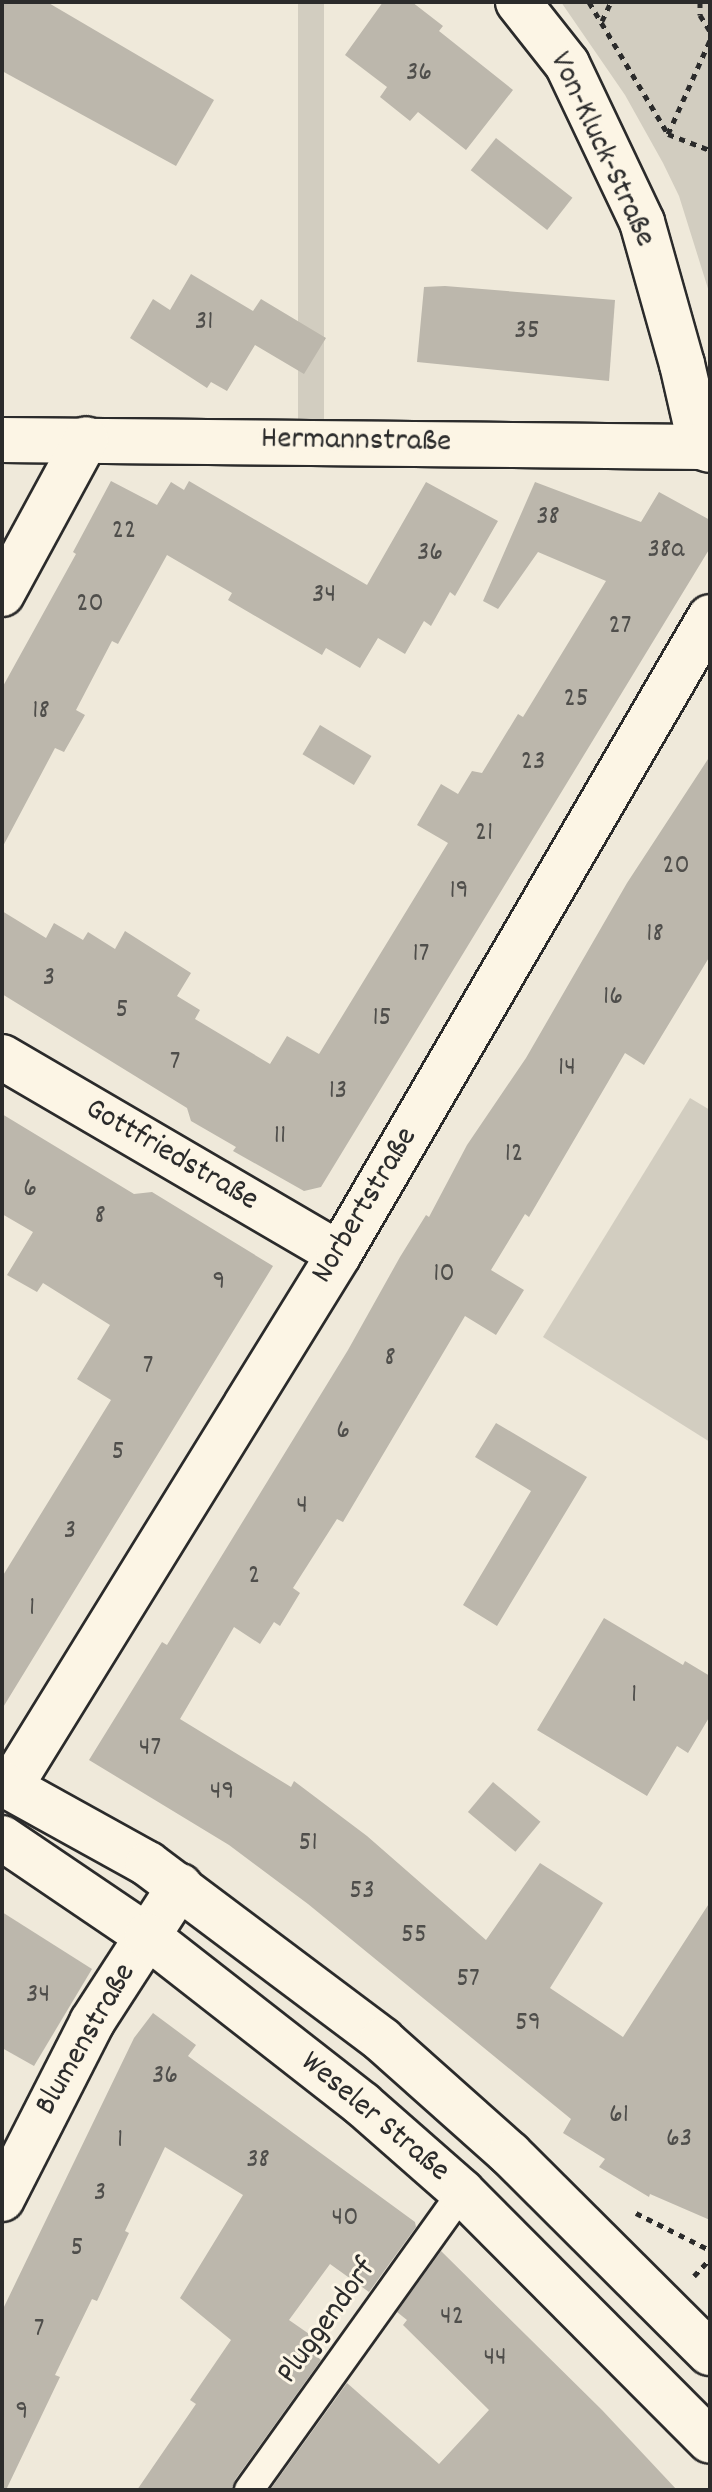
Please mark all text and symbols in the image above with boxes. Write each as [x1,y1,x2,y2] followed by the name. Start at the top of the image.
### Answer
[539,46,663,254] street label: Von-Kluck-Straße
[406,57,432,91] house number: 36
[195,306,213,340] house number: 31
[514,315,540,349] house number: 35
[261,421,451,463] street label: Hermannstraße
[536,501,560,535] house number: 38
[112,515,136,549] house number: 22
[648,534,684,568] house number: 38a
[417,537,443,571] house number: 36
[312,579,336,613] house number: 34
[76,588,104,622] house number: 20
[609,610,631,644] house number: 27
[563,683,589,717] house number: 25
[32,695,50,729] house number: 18
[521,746,545,780] house number: 23
[475,817,493,851] house number: 21
[662,850,690,884] house number: 20
[450,875,468,909] house number: 19
[646,918,664,952] house number: 18
[413,938,429,972] house number: 17
[43,962,55,996] house number: 3
[603,981,623,1015] house number: 16
[116,994,128,1028] house number: 5
[372,1002,392,1036] house number: 15
[170,1046,180,1080] house number: 7
[558,1052,576,1086] house number: 14
[329,1075,347,1109] house number: 13
[78,1091,264,1221] street label: Gottfriedstraße
[274,1120,286,1154] house number: 11
[304,1121,428,1291] street label: Norbertstraße
[505,1138,523,1172] house number: 12
[23,1173,37,1207] house number: 6
[94,1200,106,1234] house number: 8
[433,1258,455,1292] house number: 10
[213,1266,225,1300] house number: 9
[384,1342,396,1376] house number: 8
[143,1350,153,1384] house number: 7
[336,1415,350,1449] house number: 6
[112,1436,124,1470] house number: 5
[296,1490,308,1524] house number: 4
[64,1515,76,1549] house number: 3
[248,1560,260,1594] house number: 2
[29,1592,35,1626] house number: 1
[631,1679,637,1713] house number: 1
[139,1732,161,1766] house number: 47
[210,1776,234,1810] house number: 49
[298,1827,318,1861] house number: 51
[349,1875,375,1909] house number: 53
[401,1919,427,1953] house number: 55
[28,1957,146,2123] street label: Blumenstraße
[456,1963,480,1997] house number: 57
[26,1979,50,2013] house number: 34
[515,2007,541,2041] house number: 59
[292,2044,456,2192] street label: Weseler Straße
[152,2060,178,2094] house number: 36
[609,2099,629,2133] house number: 61
[666,2123,692,2157] house number: 63
[117,2124,123,2158] house number: 1
[246,2144,270,2178] house number: 38
[94,2177,106,2211] house number: 3
[332,2202,358,2236] house number: 40
[71,2232,83,2266] house number: 5
[270,2252,386,2392] street label: Pluggendorf
[440,2301,464,2335] house number: 42
[34,2313,44,2347] house number: 7
[483,2342,507,2376] house number: 44
[16,2396,28,2430] house number: 9

